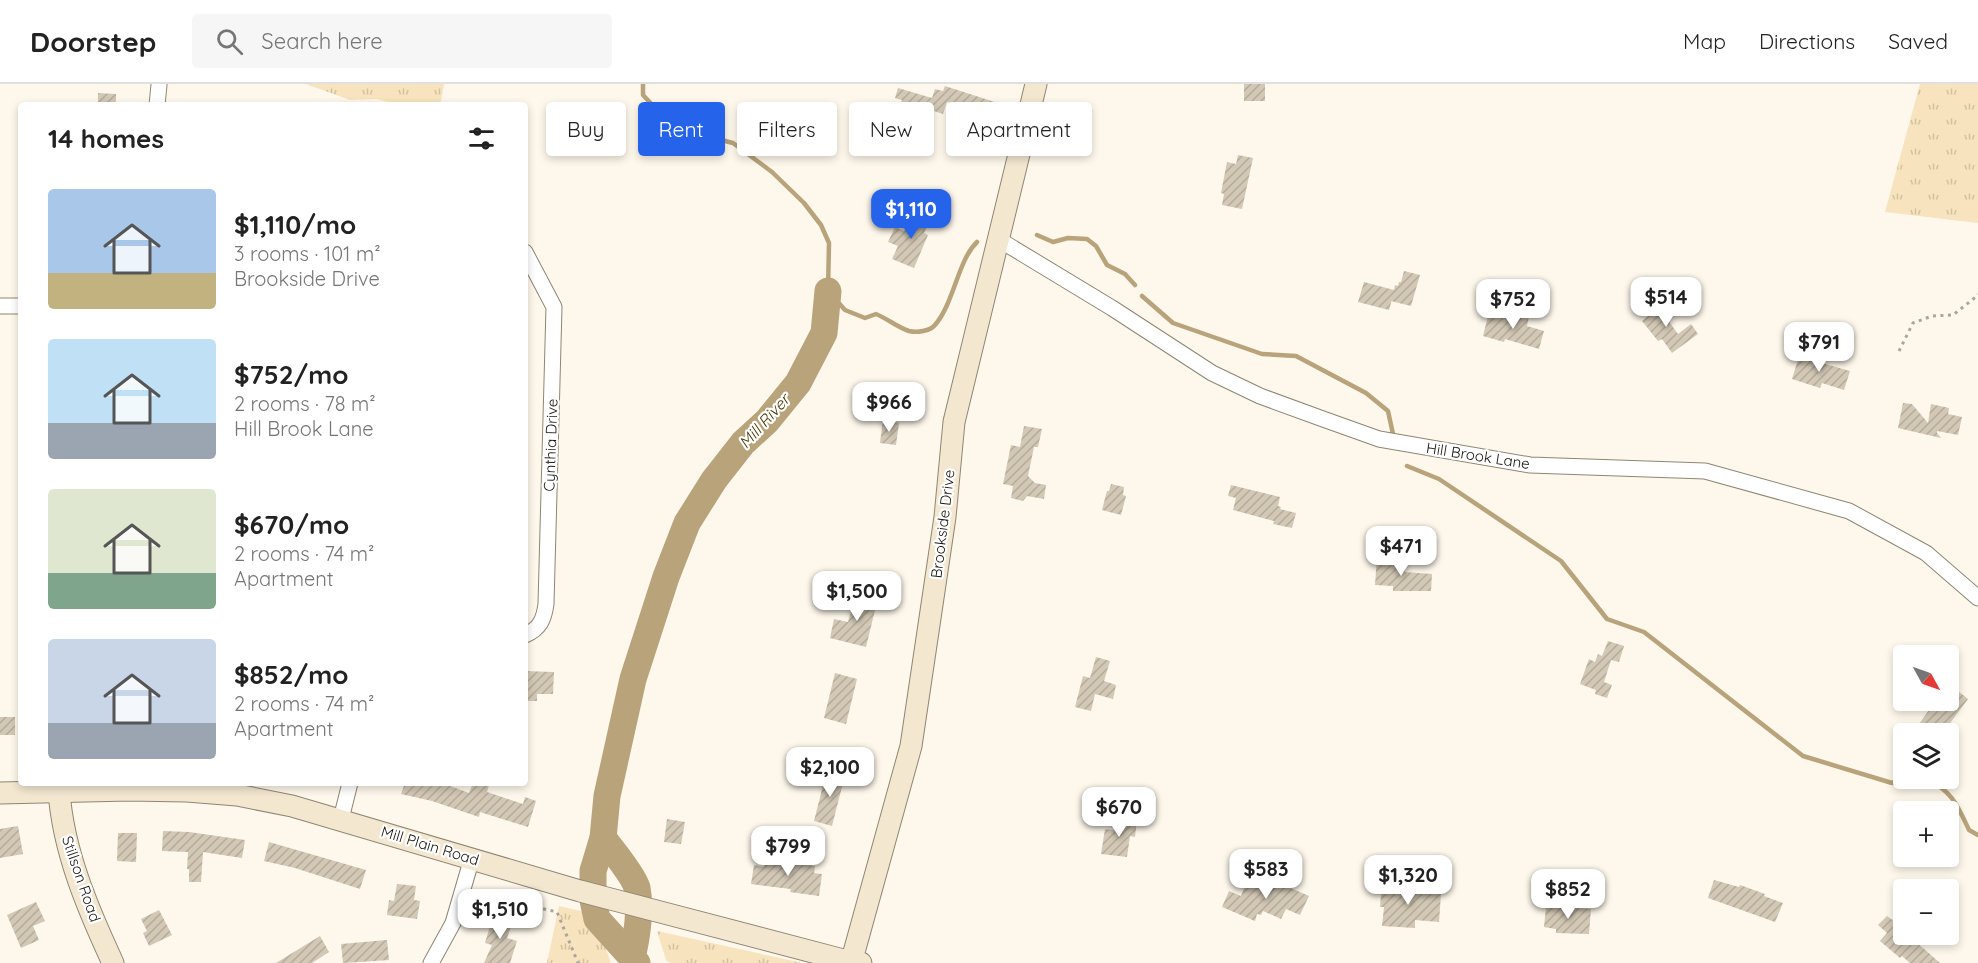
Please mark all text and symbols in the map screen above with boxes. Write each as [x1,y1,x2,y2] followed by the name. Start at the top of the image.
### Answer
[192,14,612,68] search box
[30,24,156,59] text: Doorstep
[213,25,246,58] icon: search
[261,27,383,55] text: Search here
[1683,28,1726,54] text: Map
[1759,28,1855,54] text: Directions
[1888,28,1948,54] text: Saved
[546,102,626,156] chip: Buy
[638,102,725,156] chip: Rent
[737,102,837,156] chip: Filters
[849,102,934,156] chip: New
[946,102,1092,156] chip: Apartment
[48,122,164,155] text: 14 homes
[465,122,498,155] icon: filters
[862,189,960,240] pin: $1,110
[885,196,937,221] text: $1,110
[234,208,356,241] text: $1,110/mo
[96,213,168,285] icon: home
[234,241,381,266] text: 3 rooms · 101 m²
[234,266,380,291] text: Brookside Drive
[1630,277,1702,328] pin: $514
[1477,279,1549,330] pin: $752
[1645,284,1688,309] text: $514
[1490,286,1536,311] text: $752
[1783,322,1855,373] pin: $791
[1798,329,1840,354] text: $791
[234,358,349,391] text: $752/mo
[96,363,168,435] icon: home
[853,382,925,433] pin: $966
[734,388,795,452] water label: Mill River
[866,389,912,414] text: $966
[234,391,376,416] text: 2 rooms · 78 m²
[539,398,562,492] street label: Cynthia Drive
[234,416,374,441] text: Hill Brook Lane
[1425,438,1531,473] street label: Hill Brook Lane
[926,469,959,579] street label: Brookside Drive
[234,508,349,541] text: $670/mo
[96,513,168,585] icon: home
[1365,526,1437,577] pin: $471
[1380,533,1422,558] text: $471
[234,541,374,566] text: 2 rooms · 74 m²
[234,566,334,591] text: Apartment
[808,571,906,622] pin: $1,500
[826,578,888,603] text: $1,500
[1893,645,1959,711] north arrow
[1893,645,1959,945] map controls
[234,658,349,691] text: $852/mo
[96,663,168,735] icon: home
[234,691,374,716] text: 2 rooms · 74 m²
[234,716,334,741] text: Apartment
[1893,723,1959,789] button: layers
[781,747,879,798] pin: $2,100
[800,754,860,779] text: $2,100
[1083,787,1155,838] pin: $670
[1096,794,1142,819] text: $670
[1893,801,1959,867] button: +
[379,822,481,869] street label: Mill Plain Road
[752,826,824,877] pin: $799
[58,833,105,924] street label: Stillson Road
[765,833,811,858] text: $799
[1230,849,1302,900] pin: $583
[1359,855,1457,906] pin: $1,320
[1243,856,1289,881] text: $583
[1378,862,1438,887] text: $1,320
[1532,869,1604,920] pin: $852
[1545,876,1591,901] text: $852
[1893,879,1959,945] button: −
[451,889,549,940] pin: $1,510
[472,896,528,921] text: $1,510

